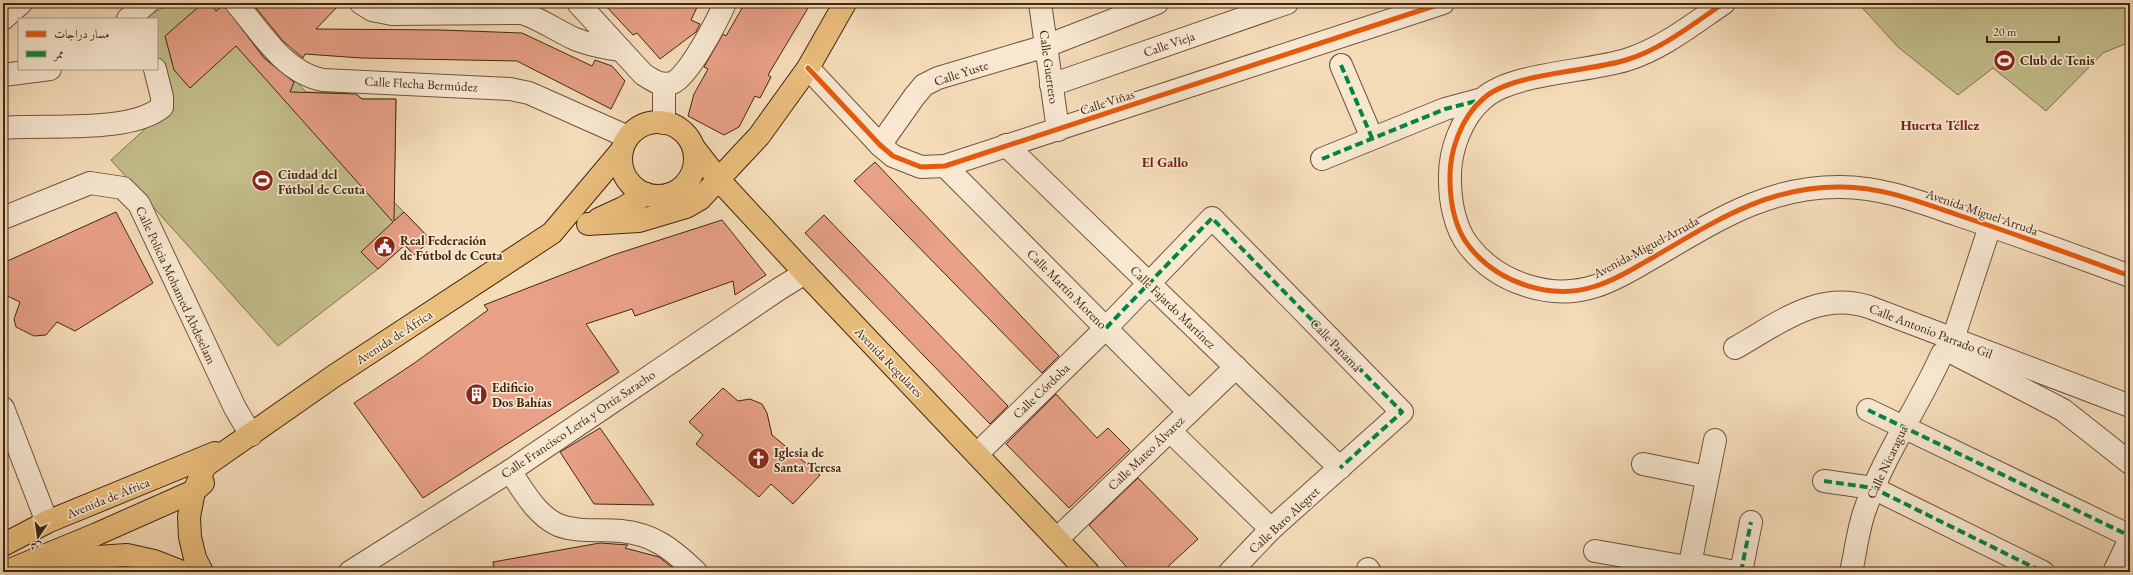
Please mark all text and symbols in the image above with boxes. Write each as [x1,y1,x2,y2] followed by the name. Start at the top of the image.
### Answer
[18,18,158,70] legend
[1987,18,2059,44] scale bar
[1993,24,2017,40] text: 20 m
[54,26,109,42] text: مسار دراجات
[1141,27,1198,61] street label: Calle Vieja
[1035,29,1063,105] street label: Calle Guerrero
[52,46,64,62] text: ممر
[1992,47,2018,73] sports icon: Club de Tenis
[2020,52,2095,69] place label: Club de Tenis
[932,56,990,90] street label: Calle Yuste
[364,73,478,95] street label: Calle Flecha Bermúdez
[1078,85,1136,119] street label: Calle Viñas
[1901,116,1979,134] district label: Huerta Téllez
[1142,153,1188,171] district label: El Gallo
[278,166,365,198] place label: Ciudad del Fútbol de Ceuta
[249,168,275,194] sports icon: Ciudad del Fútbol de Ceuta
[1923,185,2041,239] street label: Avenida Miguel Arruda
[132,203,220,367] street label: Calle Policia Mohamed Abdeselam
[1589,212,1703,283] street label: Avenida Miguel Arruda
[400,232,503,264] place label: Real Federación de Fútbol de Ceuta
[371,234,397,260] public building icon: Real Federación de Fútbol de Ceuta
[1023,245,1111,333] street label: Calle Martín Moreno
[1127,262,1220,352] street label: Calle Fajardo Martínez
[1867,300,1995,362] street label: Calle Antonio Parrado Gil
[352,305,436,369] street label: Avenida de África
[1306,315,1366,376] street label: Calle Panamá
[850,322,927,401] street label: Avenida Regulares
[1009,359,1074,422] street label: Calle Córdoba
[498,366,658,482] street label: Calle Francisco Lería y Ortiz Saracho
[492,379,552,411] place label: Edificio Dos Bahías
[464,381,490,407] building icon: Edificio Dos Bahías
[1104,412,1188,494] street label: Calle Mateo Álvarez
[1863,422,1912,502] street label: Calle Nicaragua
[774,444,841,476] place label: Iglesia de Santa Teresa
[745,446,771,472] church icon: Iglesia de Santa Teresa
[63,473,153,523] street label: Avenida de África
[1245,483,1323,557] street label: Calle Baro Alegret
[18,517,58,557] north arrow
[29,539,43,555] text: ش

